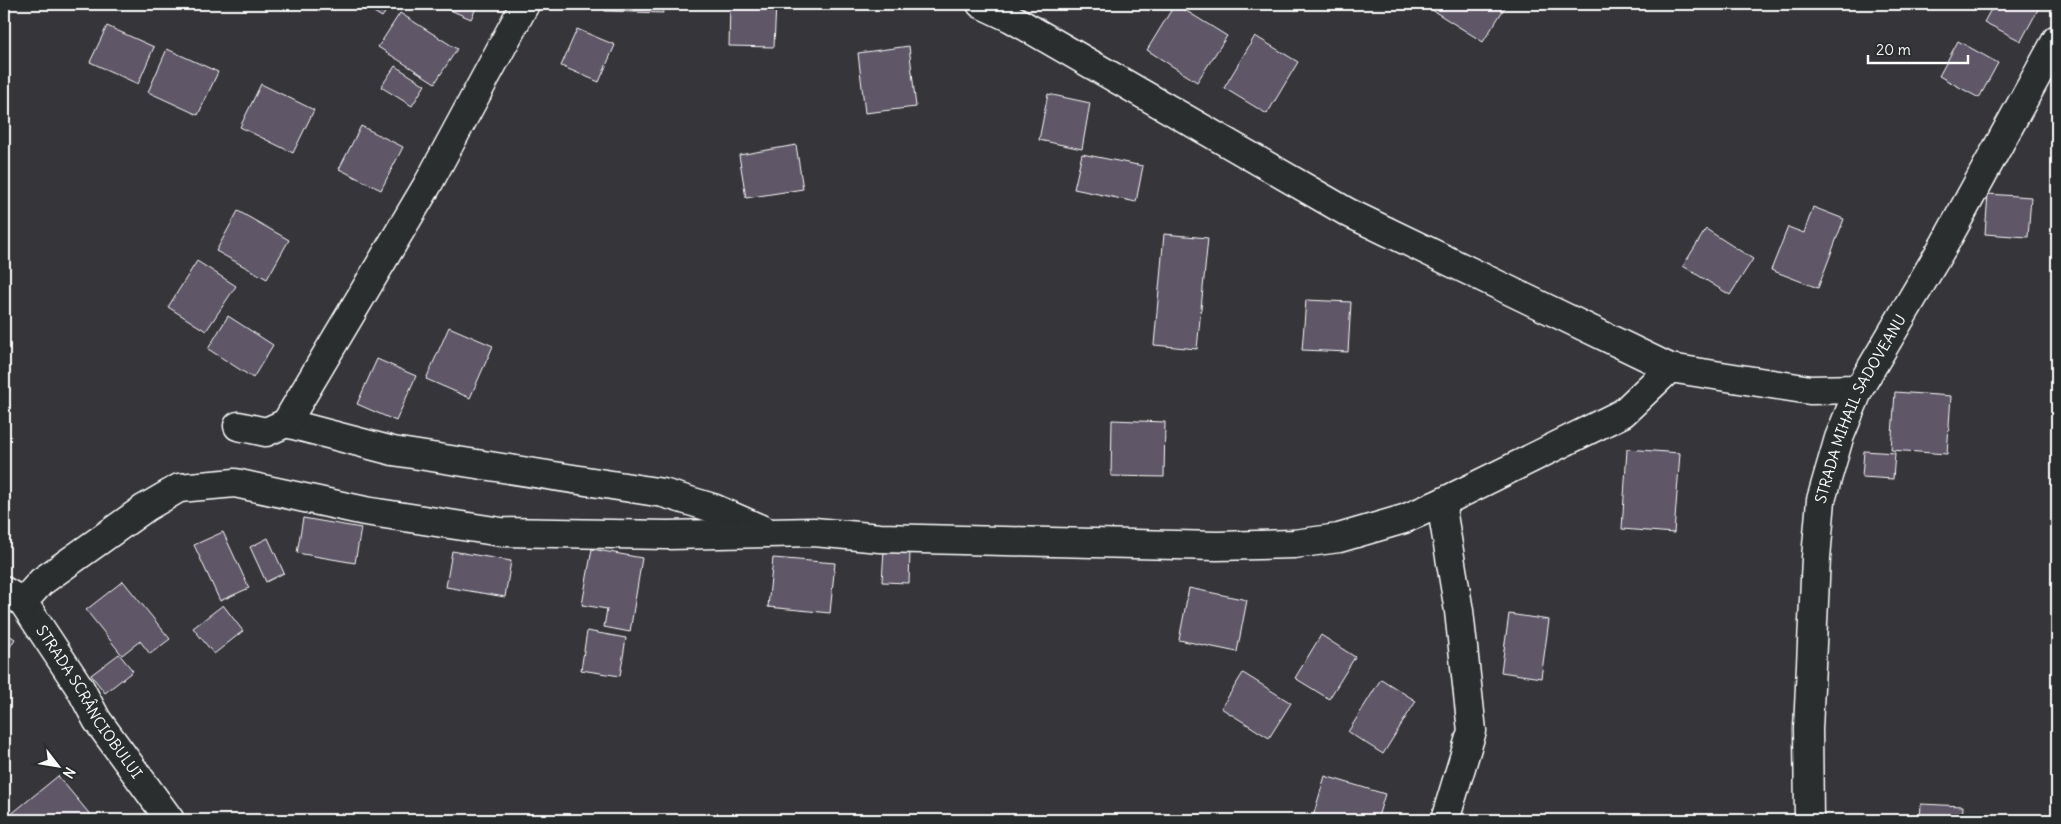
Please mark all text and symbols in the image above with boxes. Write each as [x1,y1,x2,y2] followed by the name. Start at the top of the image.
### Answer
[1868,32,1968,64] scale bar
[1876,40,1911,59] text: 20 m
[1811,311,1910,505] street label: STRADA MIHAIL SADOVEANU
[32,623,148,781] street label: STRADA SCRÂNCIOBULUI
[32,742,82,792] north arrow

